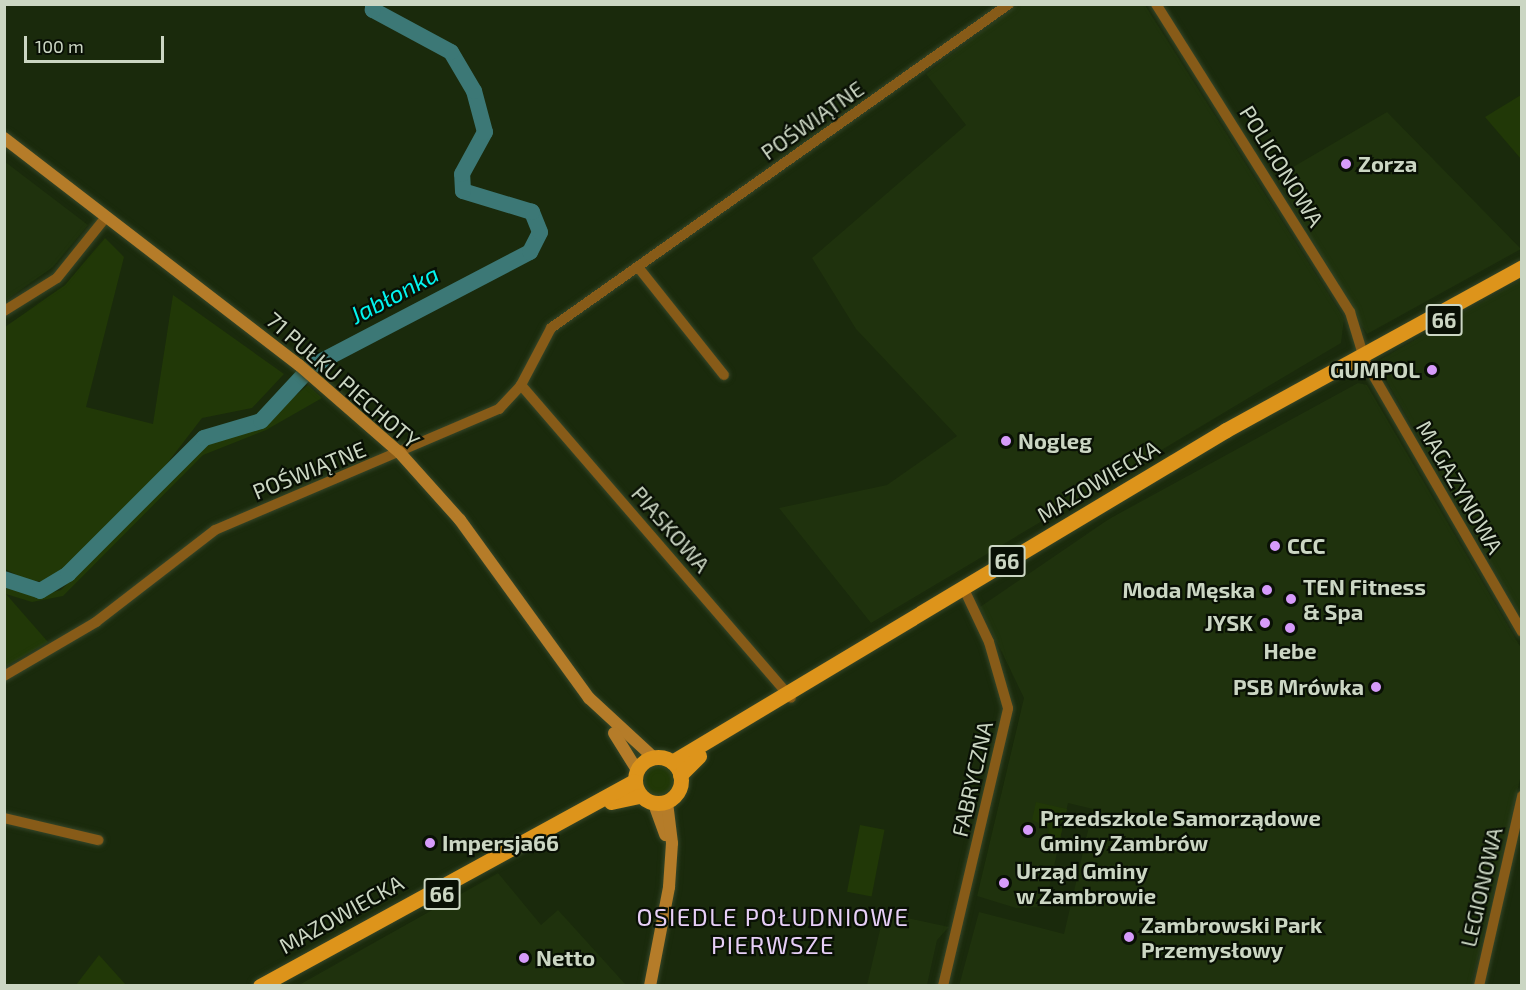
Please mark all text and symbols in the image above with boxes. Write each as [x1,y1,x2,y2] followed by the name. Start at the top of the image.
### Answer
[27,24,166,62] scale bar
[35,35,84,57] text: 100 m
[755,75,869,165] street label: POŚWIĄTNE
[1234,101,1330,231] street label: POLIGONOWA
[1358,151,1417,177] place label: Zorza
[1339,157,1353,171] marker: Zorza
[345,259,443,329] water label: Jabłonka
[1424,302,1464,338] road number: 66
[261,306,425,454] street label: 71 PUŁKU PIECHOTY
[1330,357,1420,383] place label: GUMPOL
[1425,363,1439,377] marker: GUMPOL
[1411,416,1509,558] street label: MAGAZYNOWA
[1018,428,1092,454] place label: Nogleg
[999,434,1013,448] marker: Nogleg
[1032,434,1164,528] street label: MAZOWIECKA
[249,435,369,505] street label: POŚWIĄTNE
[626,480,716,578] street label: PIASKOWA
[1287,533,1325,559] place label: CCC
[1268,539,1282,553] marker: CCC
[988,543,1026,579] road number: 66
[1303,573,1426,624] place label: TEN Fitness & Spa
[1122,577,1255,603] place label: Moda Męska
[1260,583,1274,597] marker: Moda Męska
[1284,592,1298,606] marker: TEN Fitness & Spa
[1205,610,1253,636] place label: JYSK
[1258,616,1272,630] marker: JYSK
[1283,621,1297,635] marker: Hebe
[1263,638,1317,664] place label: Hebe
[1233,674,1364,700] place label: PSB Mrówka
[1369,680,1383,694] marker: PSB Mrówka
[946,719,998,839] street label: FABRYCZNA
[1040,804,1321,855] place label: Przedszkole Samorządowe Gminy Zambrów
[1021,823,1035,837] marker: Przedszkole Samorządowe Gminy Zambrów
[1454,825,1508,949] street label: LEGIONOWA
[442,830,559,856] place label: Impersja66
[423,836,437,850] marker: Impersja66
[1016,857,1157,908] place label: Urząd Gminy w Zambrowie
[274,869,408,959] street label: MAZOWIECKA
[422,876,462,912] road number: 66
[997,876,1011,890] marker: Urząd Gminy w Zambrowie
[637,903,909,959] district label: OSIEDLE POŁUDNIOWE PIERWSZE
[1141,911,1322,962] place label: Zambrowski Park Przemysłowy
[1122,930,1136,944] marker: Zambrowski Park Przemysłowy
[536,945,595,971] place label: Netto
[517,951,531,965] marker: Netto

